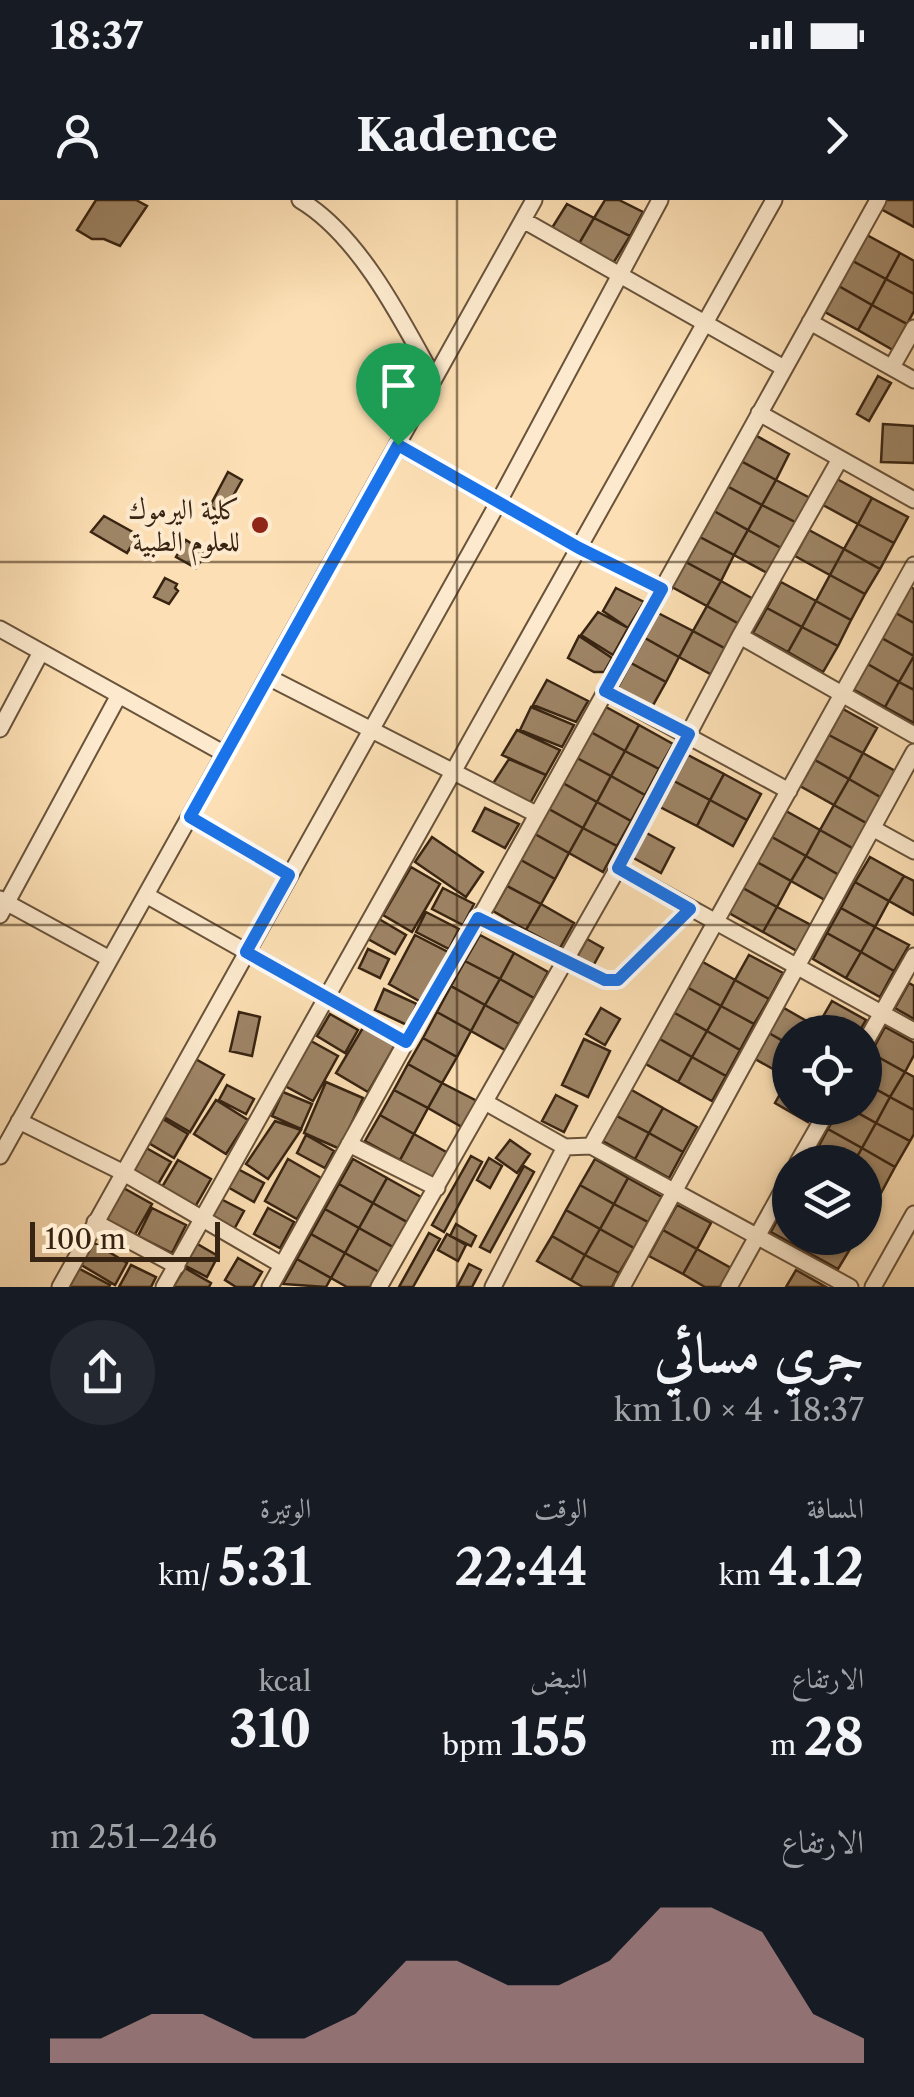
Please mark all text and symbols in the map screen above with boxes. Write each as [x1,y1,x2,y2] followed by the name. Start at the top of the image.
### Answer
[50,12,143,59] text: 18:37
[356,107,558,163] text: Kadence
[50,108,105,163] icon: person
[809,108,864,163] icon: forward
[356,343,441,446] pin
[371,358,426,413] icon: arrive
[128,492,240,566] place label: كلية اليرموك للعلوم الطبية
[249,514,271,536] marker: كلية اليرموك للعلوم الطبية
[772,1015,882,1255] map controls
[772,1015,882,1125] button: locate
[772,1145,882,1255] button: layers
[30,1217,220,1262] scale bar
[45,1222,126,1256] text: 100 m
[654,1319,864,1386] text: جري مسائي
[50,1320,155,1425] button: share
[614,1390,864,1429] text: 18:37 · 4 × 1.0 km
[260,1491,311,1525] text: الوتيرة
[534,1491,588,1525] text: الوقت
[807,1491,864,1525] text: المسافة
[218,1536,311,1598] text: 5:31
[455,1536,588,1598] text: 22:44
[768,1536,864,1598] text: 4.12
[158,1558,218,1592] text: /km
[719,1558,768,1592] text: km
[530,1661,588,1695] text: النبض
[791,1661,864,1695] text: الارتفاع
[258,1664,311,1698] text: kcal
[229,1698,311,1760] text: 310
[510,1706,588,1768] text: 155
[804,1706,864,1768] text: 28
[442,1728,510,1762] text: bpm
[770,1728,804,1762] text: m
[50,1817,217,1856] text: 246–251 m
[781,1822,864,1861] text: الارتفاع

